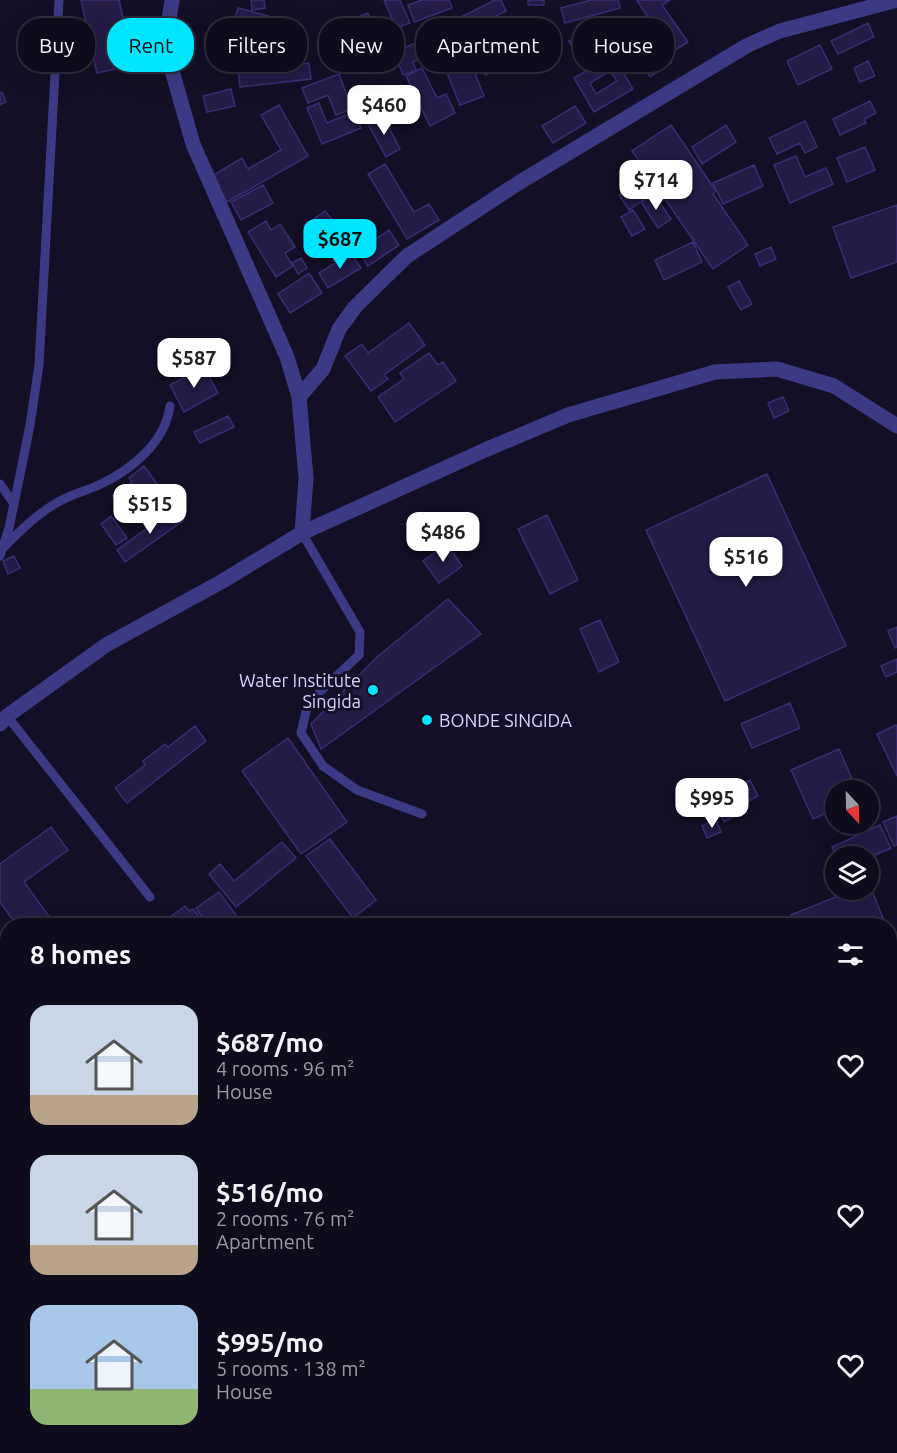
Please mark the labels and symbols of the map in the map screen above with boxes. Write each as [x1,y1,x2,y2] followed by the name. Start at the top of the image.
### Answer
[348,85,420,136] pin: $460
[620,160,692,211] pin: $714
[304,219,376,270] pin: $687
[158,338,230,389] pin: $587
[114,484,186,535] pin: $515
[407,512,479,563] pin: $486
[710,537,782,588] pin: $516
[239,670,361,711] place label: Water Institute Singida
[366,683,380,697] marker: Water Institute Singida
[439,710,572,730] place label: BONDE SINGIDA
[420,713,434,727] marker: BONDE SINGIDA
[676,778,748,829] pin: $995
[825,780,879,834] north arrow

